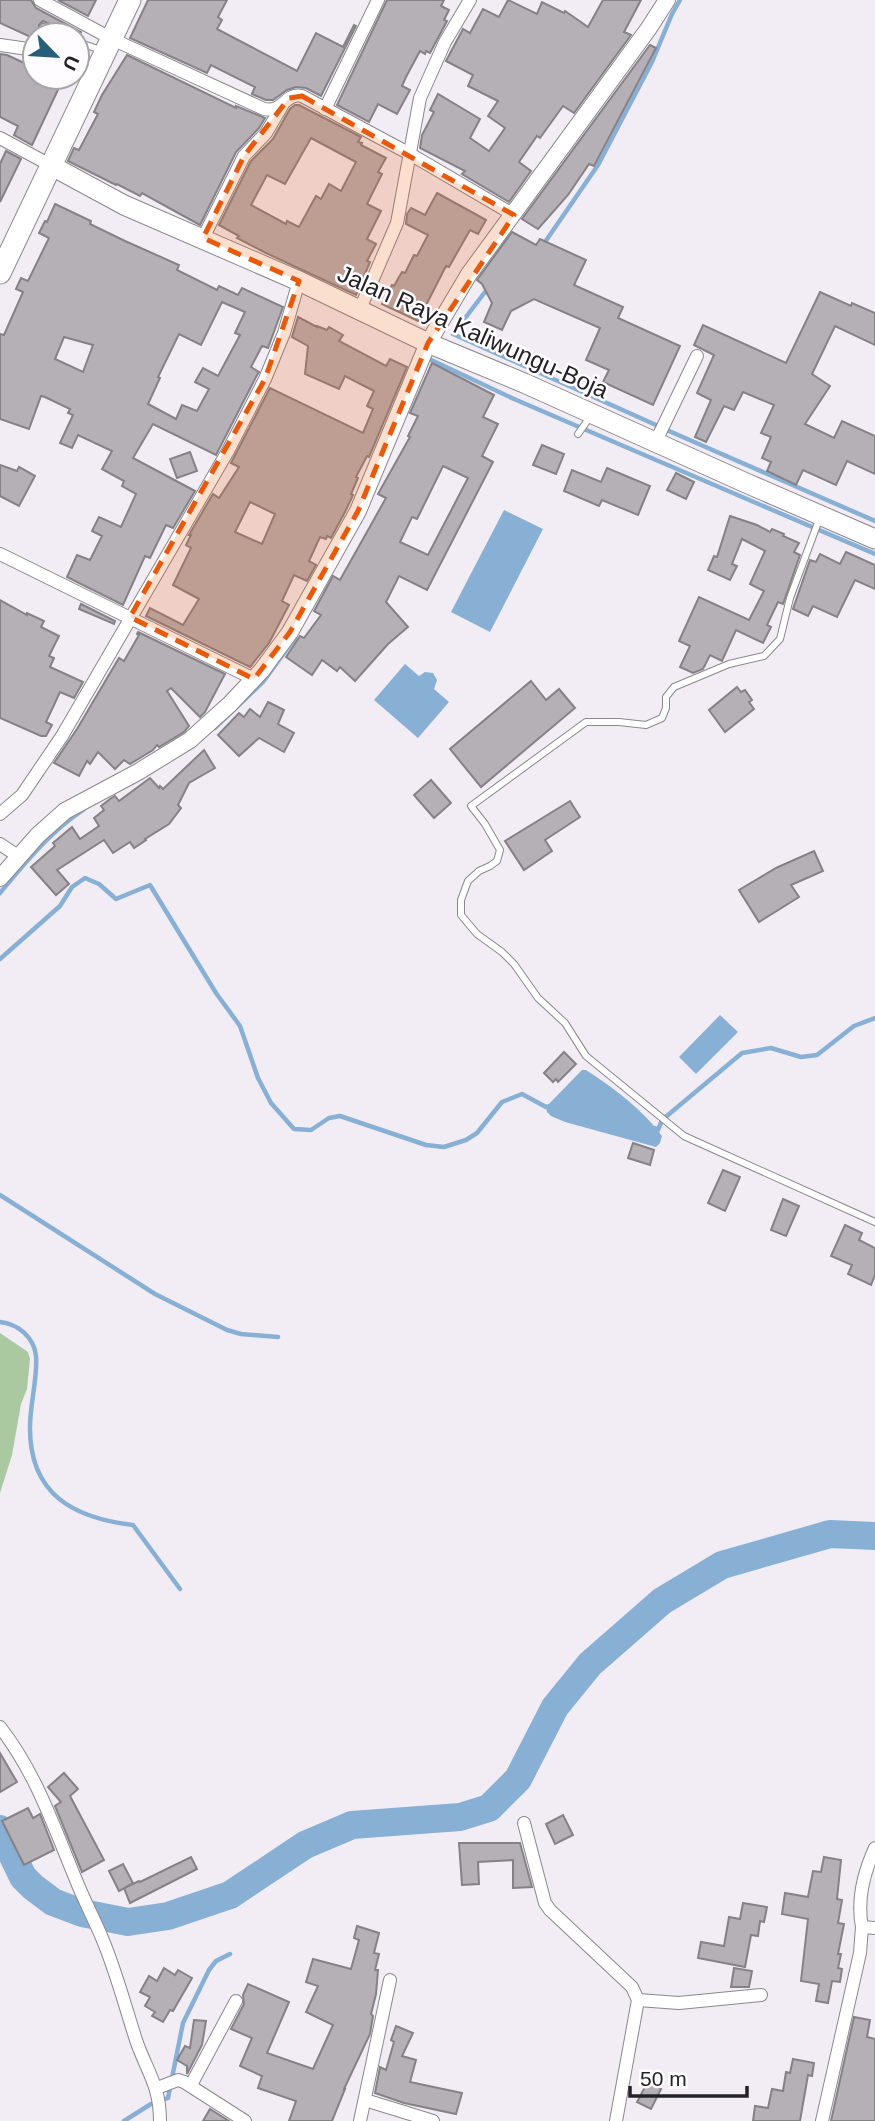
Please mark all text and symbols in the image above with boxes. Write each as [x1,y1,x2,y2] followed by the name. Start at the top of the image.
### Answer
[21,21,91,91] north arrow
[59,52,83,74] text: U
[334,260,613,404] street label: Jalan Raya Kaliwungu-Boja
[630,2054,747,2098] scale bar
[640,2067,687,2090] text: 50 m

